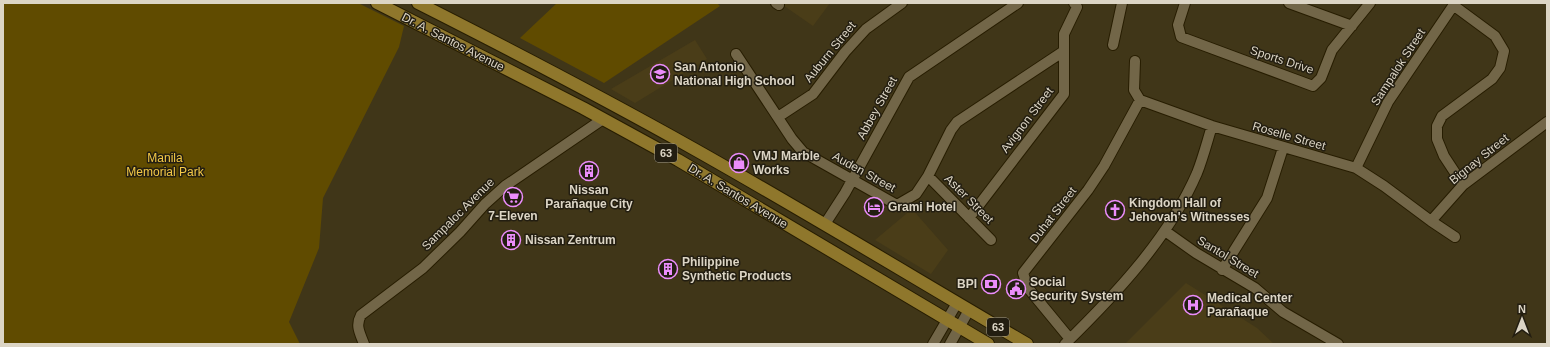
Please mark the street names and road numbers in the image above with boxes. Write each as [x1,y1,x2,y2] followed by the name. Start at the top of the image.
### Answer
[399,10,507,74] street label: Dr. A. Santos Avenue
[801,18,859,85] street label: Auburn Street
[1368,25,1428,108] street label: Sampalok Street
[1248,43,1316,77] street label: Sports Drive
[854,74,900,142] street label: Abbey Street
[998,84,1057,156] street label: Avignon Street
[1251,119,1328,153] street label: Roselle Street
[1447,130,1512,187] street label: Bignay Street
[655,144,677,162] road number: 63
[830,149,899,195] street label: Auden Street
[686,161,790,231] street label: Dr. A. Santos Avenue
[942,172,997,227] street label: Aster Street
[419,175,497,253] street label: Sampaloc Avenue
[1027,184,1080,246] street label: Duhat Street
[1195,233,1262,281] street label: Santol Street
[987,318,1009,336] road number: 63

